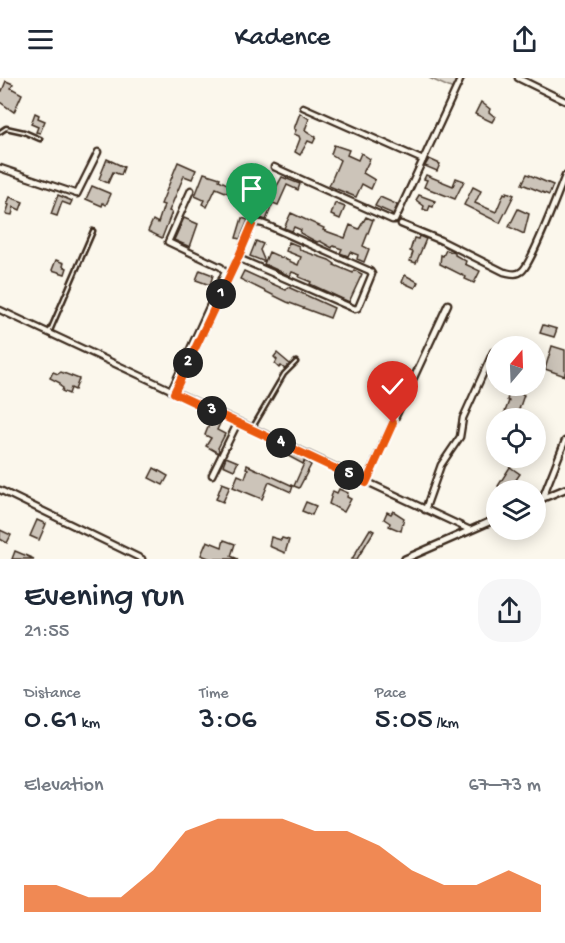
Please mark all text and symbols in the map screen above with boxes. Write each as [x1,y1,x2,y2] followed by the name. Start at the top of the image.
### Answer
[24,23,57,56] icon: menu
[235,23,330,55] text: Kadence
[508,23,541,56] icon: share
[226,163,277,225] pin
[235,172,268,205] icon: arrive
[206,279,236,309] pin: 1
[218,284,224,303] text: 1
[486,336,546,396] north arrow
[486,336,546,540] map controls
[173,348,203,378] pin: 2
[184,353,192,372] text: 2
[367,361,418,423] pin
[376,370,409,403] icon: check
[197,396,227,426] pin: 3
[208,401,216,420] text: 3
[486,408,546,468] button: locate
[266,428,296,458] pin: 4
[277,433,285,452] text: 4
[334,460,364,490] pin: 5
[345,465,353,484] text: 5
[486,480,546,540] button: layers
[24,579,184,617] text: Evening run
[478,579,541,642] button: share
[24,621,69,644] text: 21:55
[24,685,81,704] text: Distance
[199,685,229,704] text: Time
[375,685,406,704] text: Pace
[24,704,78,739] text: 0.61
[199,704,257,739] text: 3:06
[375,704,433,739] text: 5:05
[78,715,100,734] text: km
[433,715,459,734] text: /km
[24,775,104,798] text: Elevation
[468,775,541,798] text: 67–73 m

